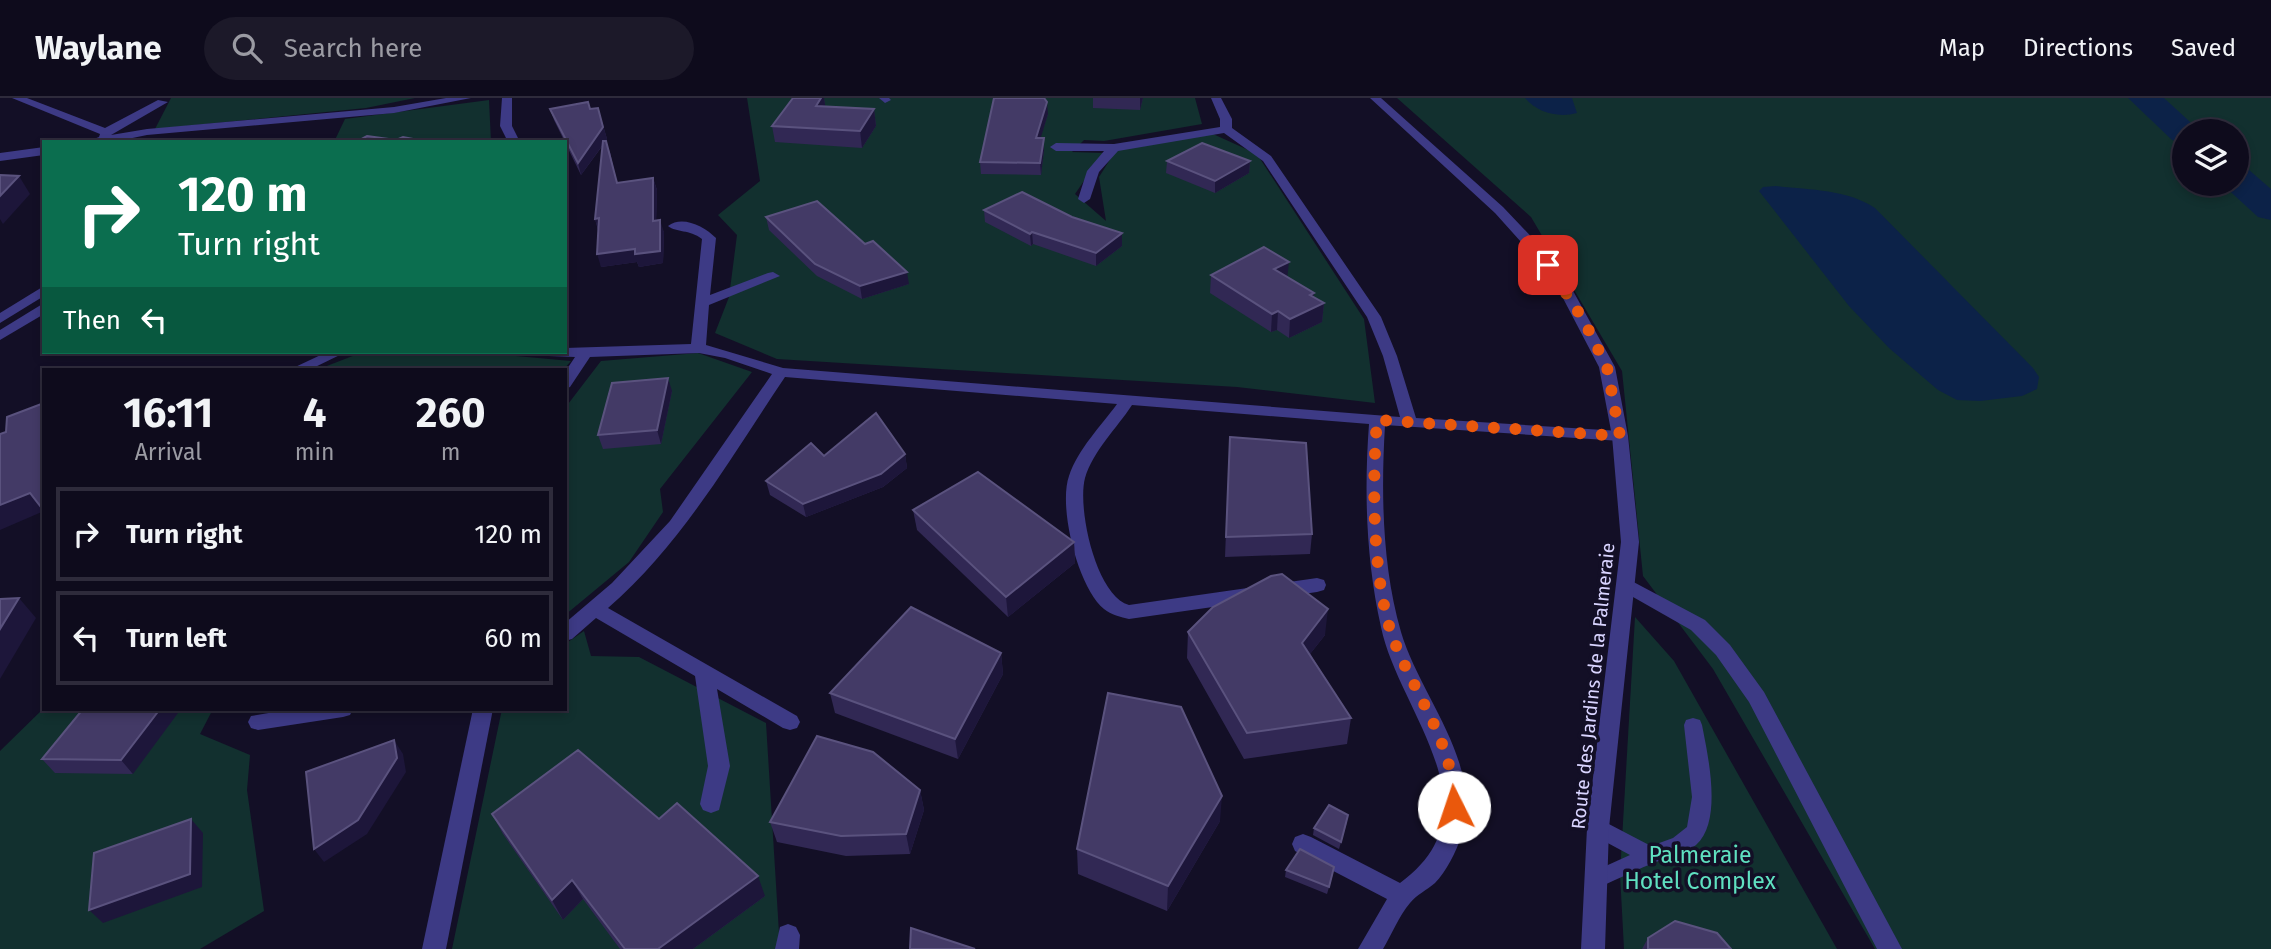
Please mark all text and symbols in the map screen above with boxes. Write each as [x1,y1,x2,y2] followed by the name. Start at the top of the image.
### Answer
[204,17,694,80] search box
[35,28,162,68] text: Waylane
[228,29,266,67] icon: search
[284,33,423,64] text: Search here
[1939,34,1985,62] text: Map
[2023,34,2133,62] text: Directions
[2171,34,2236,62] text: Saved
[2172,119,2249,196] map controls
[2172,119,2249,196] button: layers
[178,165,308,224] text: 120 m
[63,168,154,259] icon: right
[178,225,320,263] text: Turn right
[1518,235,1578,295] pin
[1529,246,1567,284] icon: arrive
[135,301,173,339] icon: left
[63,305,121,336] text: Then
[123,388,213,438] text: 16:11
[303,388,326,438] text: 4
[416,388,486,438] text: 260
[135,438,202,466] text: Arrival
[295,438,334,466] text: min
[441,438,461,466] text: m
[67,515,105,553] icon: right
[126,519,243,550] text: Turn right
[474,519,542,550] text: 120 m
[1566,541,1620,831] street label: Route des Jardins de la Palmeraie
[67,619,105,657] icon: left
[126,623,227,654] text: Turn left
[484,623,542,654] text: 60 m
[1417,770,1491,844] position arrow
[1624,841,1777,895] park label: Palmeraie Hotel Complex

